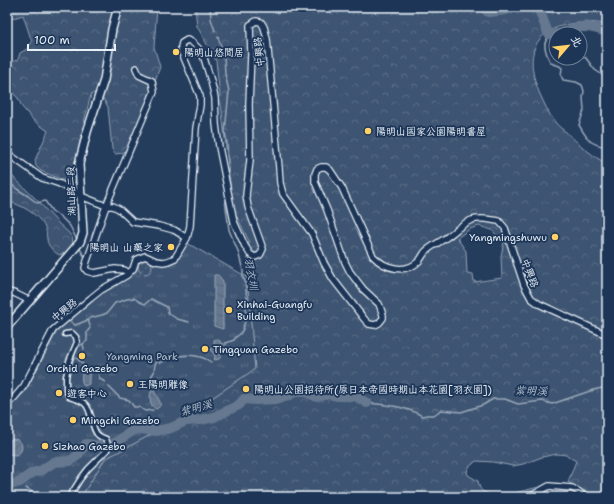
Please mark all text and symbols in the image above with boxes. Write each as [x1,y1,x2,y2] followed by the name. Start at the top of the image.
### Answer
[28,26,115,52] scale bar
[548,26,588,66] north arrow
[34,32,70,48] text: 100 m
[567,33,586,50] text: 北
[251,36,267,68] street label: 中興路
[184,46,244,59] place label: 陽明山悠閒居
[171,47,181,57] marker: 陽明山悠閒居
[376,125,486,138] place label: 陽明山國家公園陽明書屋
[363,126,373,136] marker: 陽明山國家公園陽明書屋
[64,166,78,216] street label: 湖山路二段
[469,231,547,244] place label: Yangmingshuwu
[550,232,560,242] marker: Yangmingshuwu
[90,241,163,254] place label: 陽明山 山藥之家
[166,242,176,252] marker: 陽明山 山藥之家
[240,256,262,293] water label: 羽衣圳
[519,257,541,289] street label: 中興路
[48,295,80,325] street label: 中興路
[237,298,312,323] place label: Xinhai-Guangfu Building
[224,305,234,315] marker: Xinhai-Guangfu Building
[213,343,298,356] place label: Tingquan Gazebo
[200,344,210,354] marker: Tingquan Gazebo
[106,350,178,363] park label: Yangming Park
[77,351,87,361] marker: Orchid Gazebo
[46,362,118,375] place label: Orchid Gazebo
[138,378,188,391] place label: 王陽明雕像
[125,379,135,389] marker: 王陽明雕像
[254,383,492,396] place label: 陽明山公園招待所(原日本帝國時期山本花園[羽衣園])
[514,383,549,399] water label: 紫明溪
[241,384,251,394] marker: 陽明山公園招待所(原日本帝國時期山本花園[羽衣園])
[67,387,107,400] place label: 遊客中心
[54,388,64,398] marker: 遊客中心
[178,396,215,420] water label: 紫明溪
[81,414,160,427] place label: Mingchi Gazebo
[68,415,78,425] marker: Mingchi Gazebo
[53,440,126,453] place label: Sizhao Gazebo
[40,441,50,451] marker: Sizhao Gazebo

